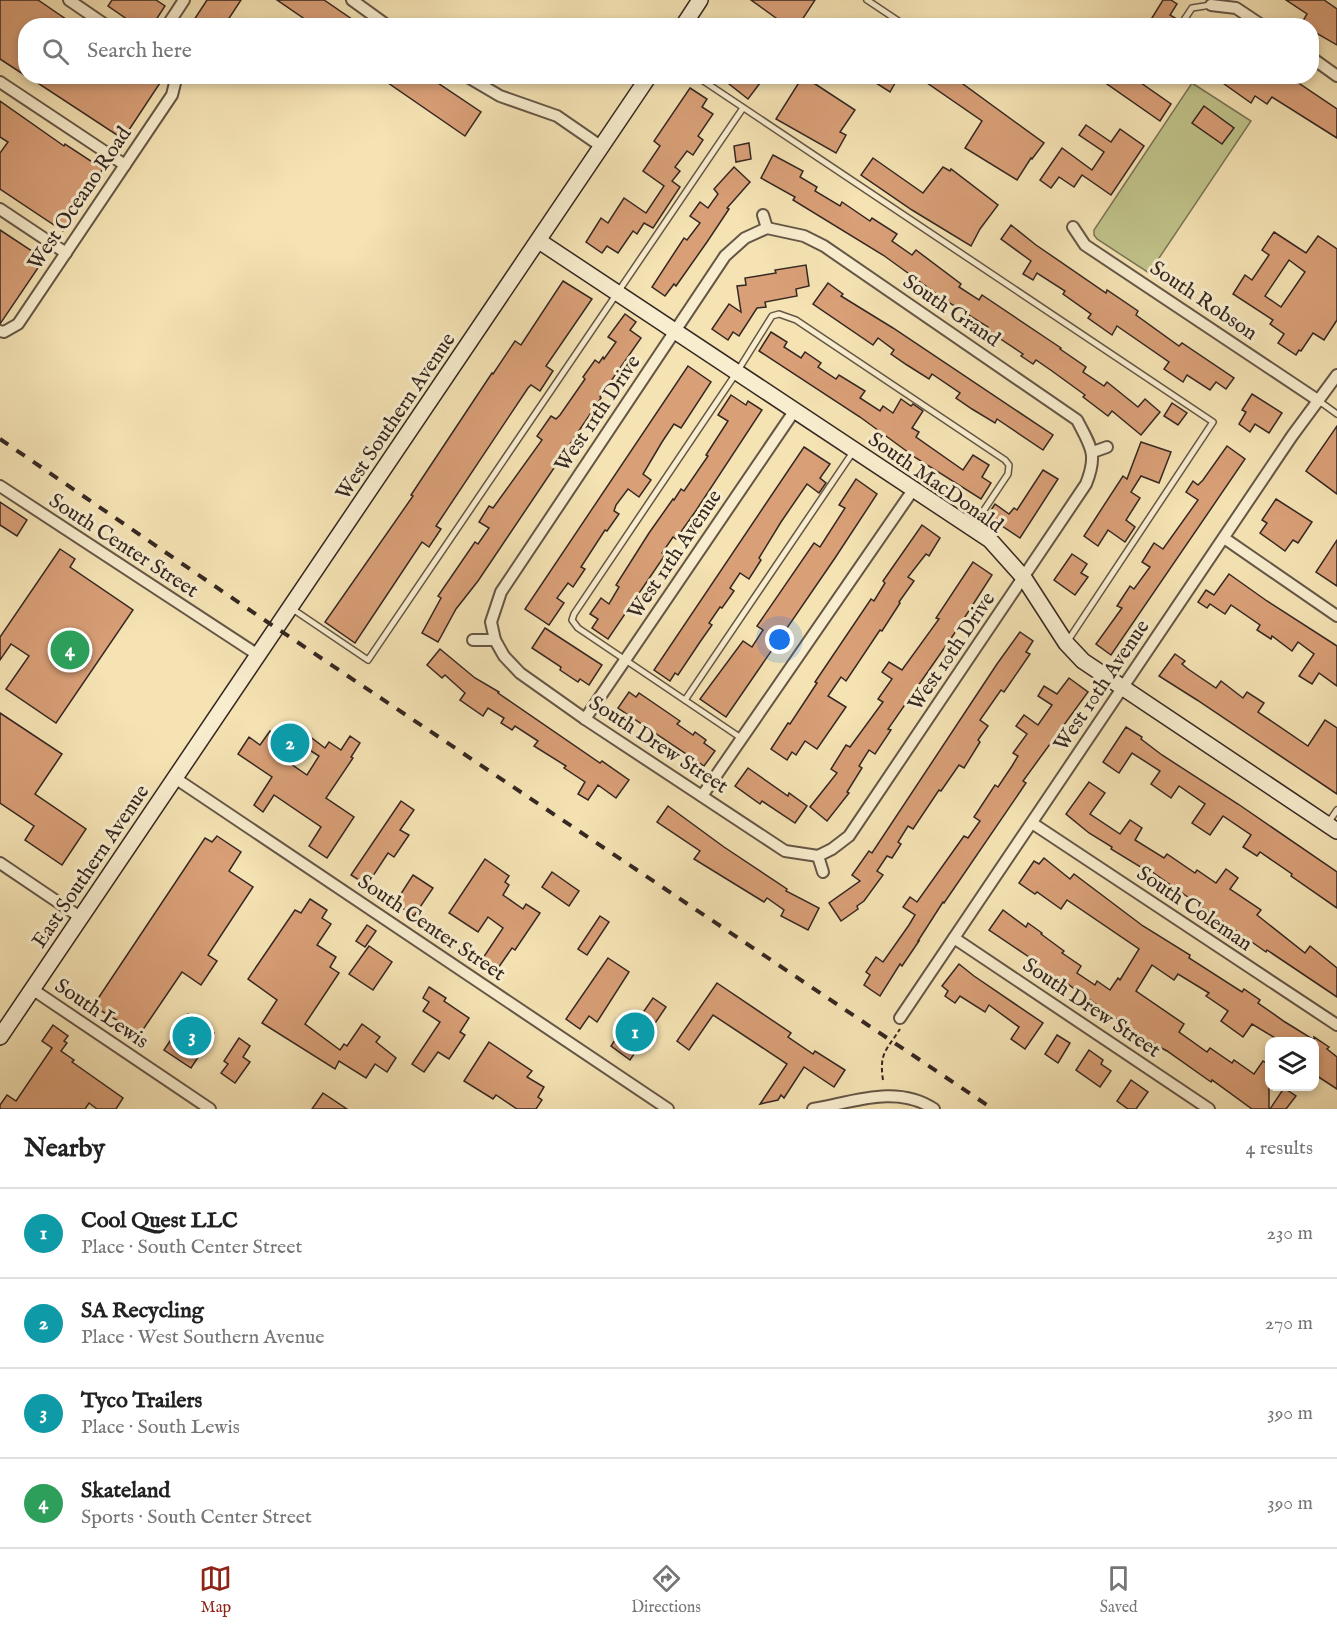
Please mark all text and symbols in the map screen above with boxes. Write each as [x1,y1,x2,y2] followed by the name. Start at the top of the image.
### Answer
[18,18,1319,84] search box
[39,35,72,68] icon: search
[87,37,192,65] text: Search here
[22,121,139,276] street label: West Oceano Road
[1144,255,1262,347] street label: South Robson
[897,269,1006,354] street label: South Grand
[330,328,463,506] street label: West Southern Avenue
[549,350,647,477] street label: West 11th Drive
[862,427,1009,540] street label: South MacDonald
[622,485,729,625] street label: West 11th Avenue
[43,488,203,605] street label: South Center Street
[903,587,1002,716] street label: West 10th Drive
[1048,615,1156,757] street label: West 10th Avenue
[765,625,794,654] your location
[50,628,90,672] pin: 4
[583,690,733,800] street label: South Drew Street
[270,720,310,766] pin: 2
[27,780,156,954] street label: East Southern Avenue
[1131,861,1257,958] street label: South Coleman
[352,869,510,988] street label: South Center Street
[1017,952,1165,1064] street label: South Drew Street
[49,973,153,1055] street label: South Lewis
[616,1010,654,1054] pin: 1
[172,1014,212,1058] pin: 3
[1265,1037,1319,1091] map controls
[1265,1037,1319,1091] button: layers
[24,1132,105,1165] text: Nearby
[1246,1136,1313,1161] text: 4 results
[81,1207,238,1235] text: Cool Quest LLC
[40,1221,47,1246] text: 1
[1267,1221,1313,1246] text: 230 m
[81,1235,302,1260] text: Place · South Center Street
[81,1297,204,1325] text: SA Recycling
[39,1311,48,1336] text: 2
[1265,1311,1313,1336] text: 270 m
[81,1325,325,1350] text: Place · West Southern Avenue
[81,1387,202,1415] text: Tyco Trailers
[40,1401,47,1426] text: 3
[1267,1401,1313,1426] text: 390 m
[81,1415,240,1440] text: Place · South Lewis
[81,1477,170,1505] text: Skateland
[39,1491,48,1516] text: 4
[1267,1491,1313,1516] text: 390 m
[81,1505,312,1530] text: Sports · South Center Street
[199,1562,232,1618] tab: Map
[631,1562,701,1618] tab: Directions
[1100,1562,1138,1618] tab: Saved

